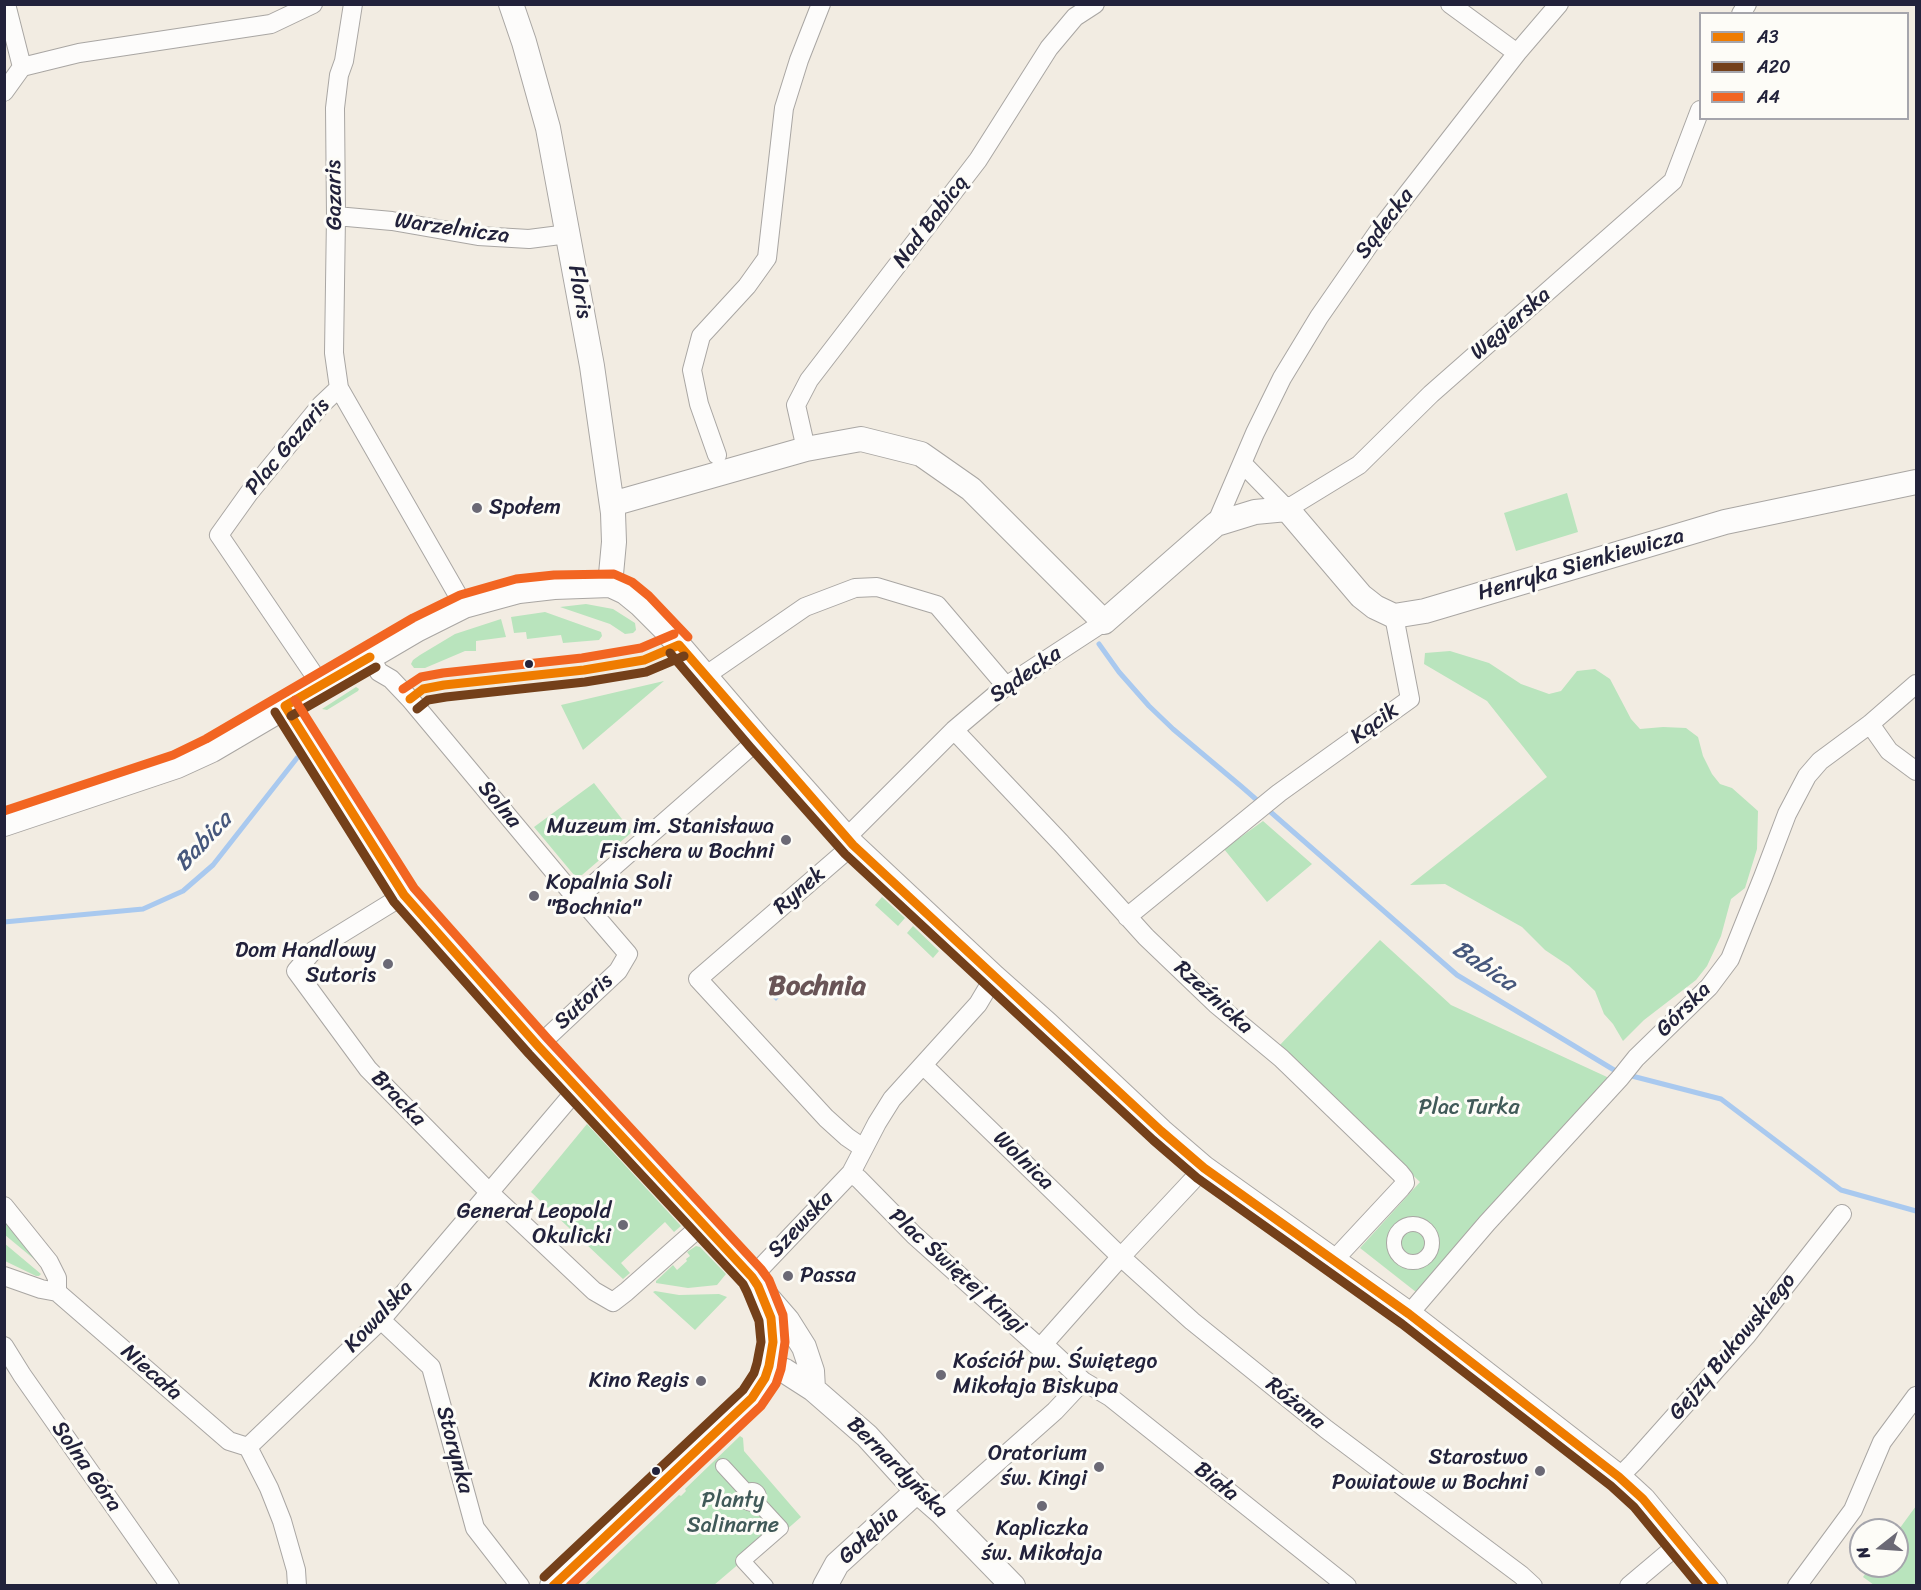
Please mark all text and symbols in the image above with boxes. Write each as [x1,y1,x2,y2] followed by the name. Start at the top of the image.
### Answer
[1699,12,1909,120] legend
[1757,21,1779,53] text: A3
[1757,51,1791,83] text: A20
[1757,81,1780,113] text: A4
[321,160,349,230] street label: Gazaris
[888,171,974,273] street label: Nad Babicą
[1350,184,1420,264] street label: Sądecka
[393,208,511,250] street label: Warzelnicza
[561,263,597,321] street label: Floris
[1466,282,1556,366] street label: Węgierska
[240,393,336,501] street label: Plac Gazaris
[489,495,561,521] place label: Społem
[470,501,484,515] marker: Społem
[1475,523,1687,607] street label: Henryka Sienkiewicza
[985,641,1067,709] street label: Sądecka
[523,658,535,670] unlabelled marker
[1346,698,1404,750] street label: Kącik
[471,776,527,834] street label: Solna
[169,806,239,878] water label: Babica
[547,814,774,866] place label: Muzeum im. Stanisława Fischera w Bochni
[779,833,793,847] marker: Muzeum im. Stanisława Fischera w Bochni
[769,861,831,921] street label: Rynek
[546,870,672,921] place label: Kopalnia Soli "Bochnia"
[527,889,541,903] marker: Kopalnia Soli "Bochnia"
[1447,935,1521,999] water label: Babica
[235,938,376,990] place label: Dom Handlowy Sutoris
[1168,956,1258,1040] street label: Rzeźnicka
[381,957,395,971] marker: Dom Handlowy Sutoris
[549,968,619,1036] street label: Sutoris
[768,970,866,1004] district label: Bochnia
[1651,977,1717,1043] street label: Górska
[365,1065,431,1133] street label: Bracka
[1418,1095,1520,1121] park label: Plac Turka
[987,1126,1059,1196] street label: Wolnica
[763,1186,839,1264] street label: Szewska
[457,1199,611,1250] place label: Generał Leopold Okulicki
[883,1204,1031,1340] street label: Plac Świętej Kingi
[616,1218,630,1232] marker: Generał Leopold Okulicki
[800,1263,856,1289] place label: Passa
[1664,1268,1802,1426] street label: Gejzy Bukowskiego
[781,1269,795,1283] marker: Passa
[339,1276,419,1358] street label: Kowalska
[115,1339,187,1407] street label: Niecała
[953,1349,1157,1400] place label: Kościół pw. Świętego Mikołaja Biskupa
[589,1368,689,1394] place label: Kino Regis
[934,1368,948,1382] marker: Kościół pw. Świętego Mikołaja Biskupa
[1260,1372,1330,1436] street label: Różana
[694,1374,708,1388] marker: Kino Regis
[430,1403,478,1497] street label: Storynka
[841,1412,953,1524] street label: Bernardyńska
[45,1416,127,1518] street label: Solna Góra
[988,1441,1087,1492] place label: Oratorium św. Kingi
[1332,1445,1528,1496] place label: Starostwo Powiatowe w Bochni
[1188,1456,1244,1508] street label: Biała
[1092,1460,1106,1474] marker: Oratorium św. Kingi
[1533,1464,1547,1478] marker: Starostwo Powiatowe w Bochni
[650,1465,662,1477] unlabelled marker
[687,1488,779,1540] park label: Planty Salinarne
[1035,1499,1049,1513] marker: Kapliczka św. Mikołaja
[833,1502,905,1570] street label: Gołębia
[982,1516,1102,1568] place label: Kapliczka św. Mikołaja
[1849,1518,1909,1578] north arrow
[1848,1543,1879,1562] text: N

